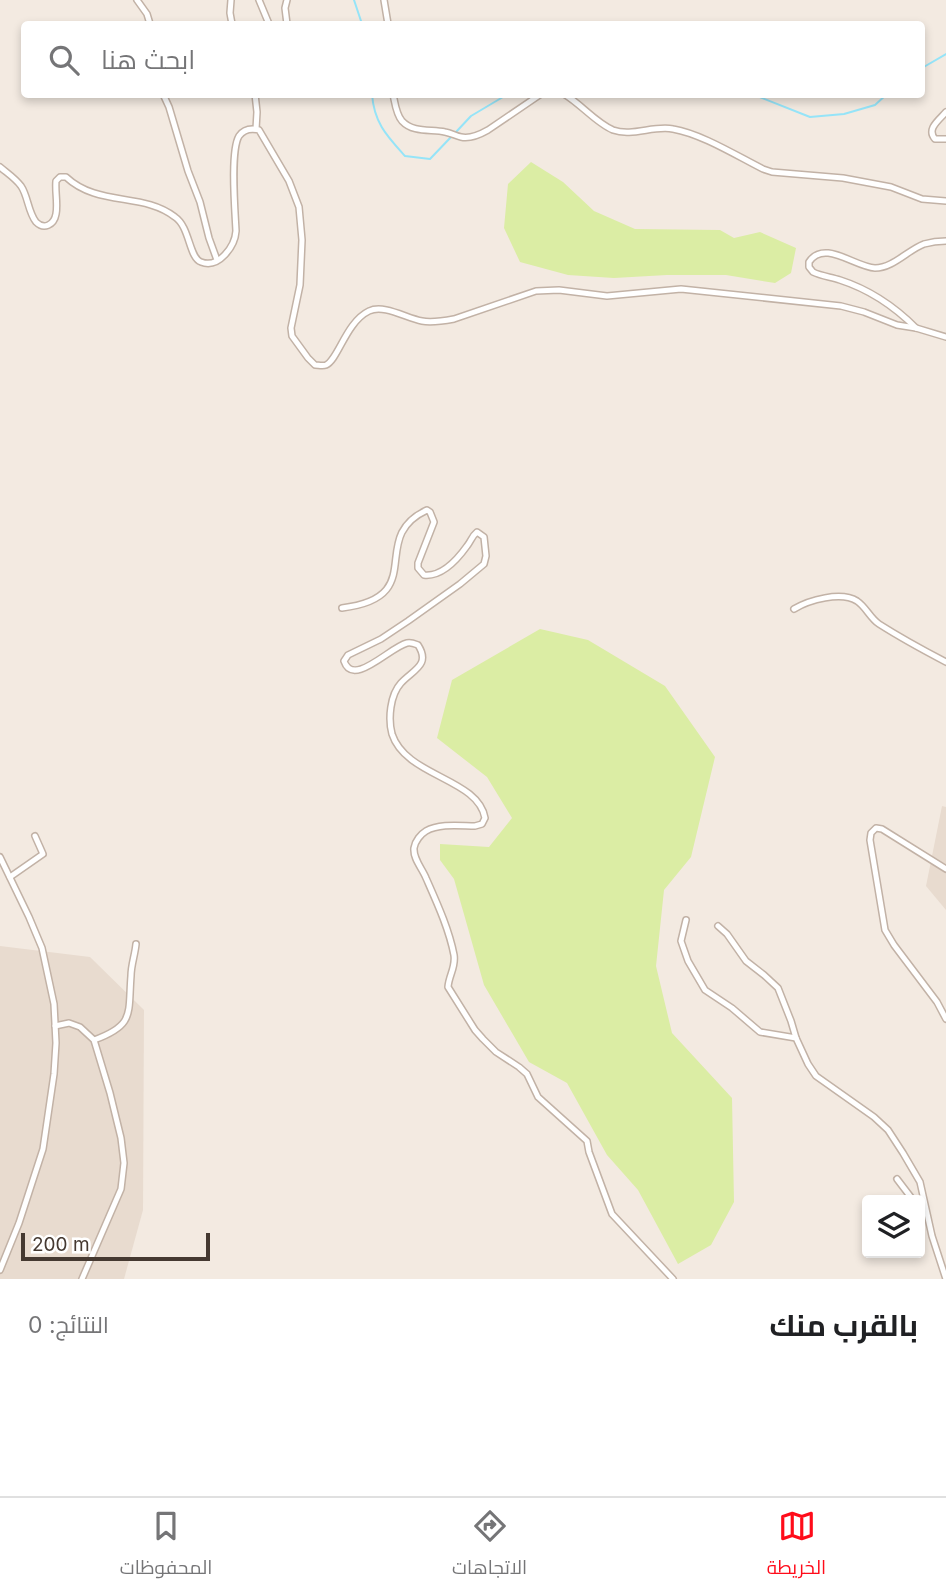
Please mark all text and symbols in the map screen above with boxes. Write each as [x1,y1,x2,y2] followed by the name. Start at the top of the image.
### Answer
[21,21,925,98] search box
[45,41,83,79] icon: search
[101,44,195,75] text: ابحث هنا
[862,1195,925,1258] map controls
[862,1195,925,1258] button: layers
[21,1230,210,1262] scale bar
[32,1233,90,1256] text: 200 m
[769,1307,918,1343] text: بالقرب منك
[28,1311,109,1339] text: النتائج: 0
[120,1507,212,1585] tab: المحفوظات
[452,1507,527,1585] tab: الاتجاهات
[767,1507,826,1585] tab: الخريطة

